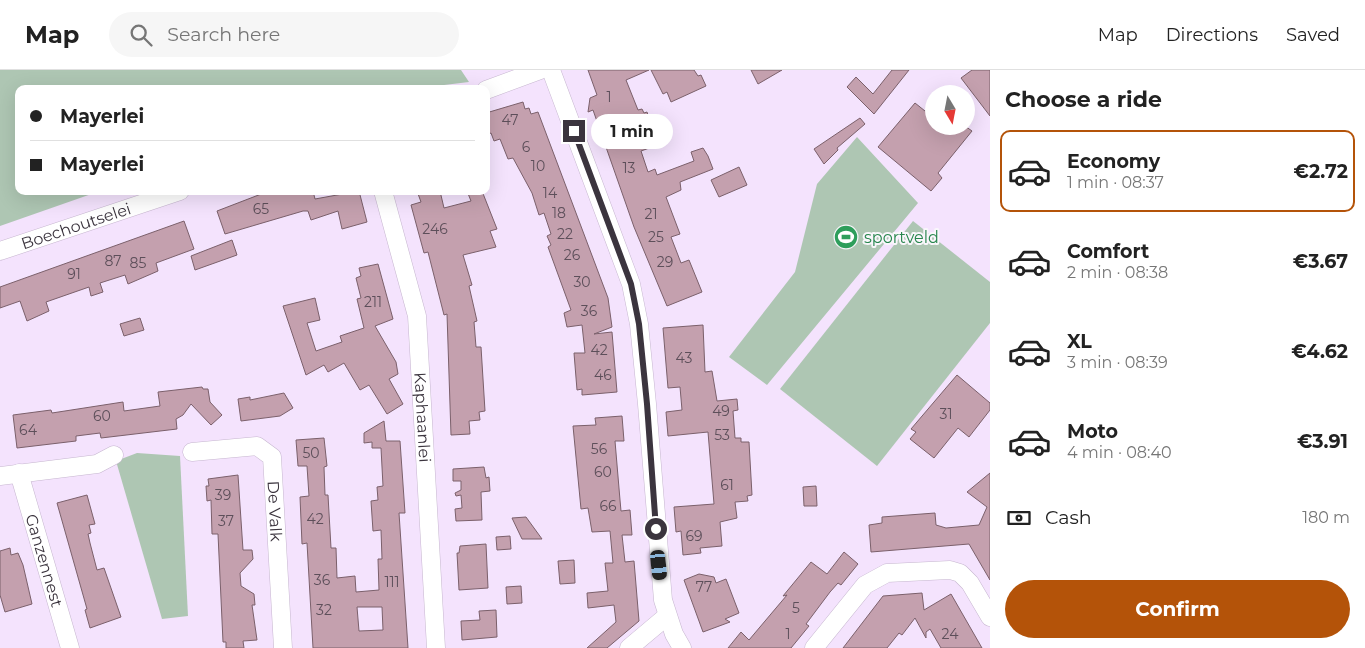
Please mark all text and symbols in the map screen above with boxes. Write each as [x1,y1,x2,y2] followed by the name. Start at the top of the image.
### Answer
[109,12,459,57] search box
[25,20,79,49] text: Map
[127,21,155,49] icon: search
[167,23,280,46] text: Search here
[1098,24,1138,46] text: Map
[1166,24,1258,46] text: Directions
[1286,24,1340,46] text: Saved
[925,85,975,135] north arrow
[925,85,975,135] map controls
[1005,86,1162,113] text: Choose a ride
[606,88,612,106] house number: 1
[60,105,144,128] text: Mayerlei
[502,111,518,129] house number: 47
[592,114,674,148] callout: 1 min
[563,120,585,142] route end
[610,122,654,141] text: 1 min
[522,138,531,156] house number: 6
[1007,149,1052,194] icon: car
[1067,150,1160,173] text: Economy
[60,153,144,176] text: Mayerlei
[531,157,545,175] house number: 10
[623,159,636,177] house number: 13
[1294,160,1348,183] text: €2.72
[1067,173,1164,192] text: 1 min · 08:37
[543,184,558,202] house number: 14
[19,199,133,253] street label: Boechoutselei
[253,200,269,218] house number: 65
[552,204,566,222] house number: 18
[644,205,658,223] house number: 21
[422,220,448,238] house number: 246
[833,224,859,250] sports icon: sportveld
[557,225,573,243] house number: 22
[648,228,664,246] house number: 25
[864,228,939,247] place label: sportveld
[1007,239,1052,284] icon: car
[1067,240,1149,263] text: Comfort
[564,246,581,264] house number: 26
[1293,250,1348,273] text: €3.67
[104,252,122,270] house number: 87
[657,253,673,271] house number: 29
[130,254,147,272] house number: 85
[1067,263,1168,282] text: 2 min · 08:38
[67,265,81,283] house number: 91
[573,273,591,291] house number: 30
[364,293,382,311] house number: 211
[581,302,598,320] house number: 36
[1007,329,1052,374] icon: car
[1067,330,1092,353] text: XL
[1291,340,1348,363] text: €4.62
[590,341,608,359] house number: 42
[676,349,693,367] house number: 43
[1067,353,1168,372] text: 3 min · 08:39
[594,366,612,384] house number: 46
[410,372,434,463] street label: Kaphaanlei
[712,402,730,420] house number: 49
[940,405,952,423] house number: 31
[93,407,111,425] house number: 60
[1007,419,1052,464] icon: car
[1067,420,1118,443] text: Moto
[19,421,38,439] house number: 64
[714,426,730,444] house number: 53
[1297,430,1348,453] text: €3.91
[591,440,608,458] house number: 56
[1067,443,1172,462] text: 4 min · 08:40
[302,444,320,462] house number: 50
[594,463,612,481] house number: 60
[720,476,734,494] house number: 61
[263,480,286,542] street label: De Valk
[215,486,231,504] house number: 39
[599,497,617,515] house number: 66
[1005,504,1033,532] icon: cash
[1045,506,1092,529] text: Cash
[1302,508,1350,527] text: 180 m
[306,510,324,528] house number: 42
[21,512,67,610] street label: Ganzennest
[218,512,234,530] house number: 37
[645,518,667,540] route start
[685,527,703,545] house number: 69
[649,549,668,581] car
[314,571,331,589] house number: 36
[384,573,400,591] house number: 111
[696,578,712,596] house number: 77
[1005,580,1350,638] button: Confirm
[792,599,800,617] house number: 5
[316,601,332,619] house number: 32
[785,625,791,643] house number: 1
[942,625,959,643] house number: 24

